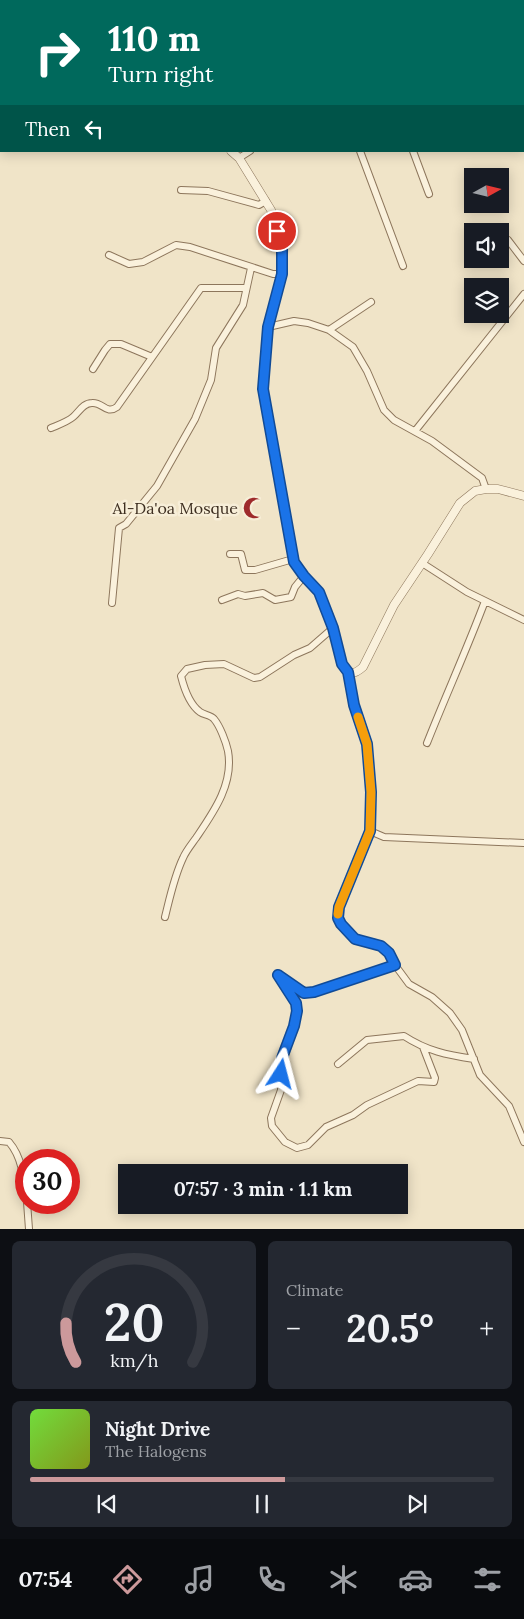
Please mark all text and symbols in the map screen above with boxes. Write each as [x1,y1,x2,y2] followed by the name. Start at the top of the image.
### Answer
[108,16,200,61] text: 110 m
[25,20,90,85] icon: right
[108,60,213,88] text: Turn right
[80,115,108,143] icon: left
[25,117,70,141] text: Then
[464,168,509,212] north arrow
[464,168,509,323] map controls
[256,210,298,252] pin
[263,217,291,245] icon: arrive
[464,223,509,268] button: sound
[464,278,509,323] button: layers
[241,495,267,521] mosque icon: Al-Da'oa Mosque
[111,498,238,518] place label: Al-Da'oa Mosque
[254,1047,306,1099] position arrow
[15,1149,80,1214] speed limit sign: 30
[174,1177,352,1201] text: 07:57 · 3 min · 1.1 km
[286,1280,343,1300] text: Climate
[104,1289,164,1355] text: 20
[346,1304,434,1352] text: 20.5°
[286,1311,301,1347] text: −
[479,1311,494,1347] text: +
[110,1349,158,1372] text: km/h
[105,1417,210,1441] text: Night Drive
[105,1441,207,1461] text: The Halogens
[93,1490,121,1518] icon: previous
[248,1490,276,1518] icon: pause
[403,1490,431,1518] icon: next
[110,1562,145,1597] icon: directions
[182,1562,217,1597] icon: music
[254,1562,289,1597] icon: phone
[326,1562,361,1597] icon: climate
[398,1562,433,1597] icon: car
[470,1562,505,1597] icon: filters
[19,1565,73,1593] text: 07:54

